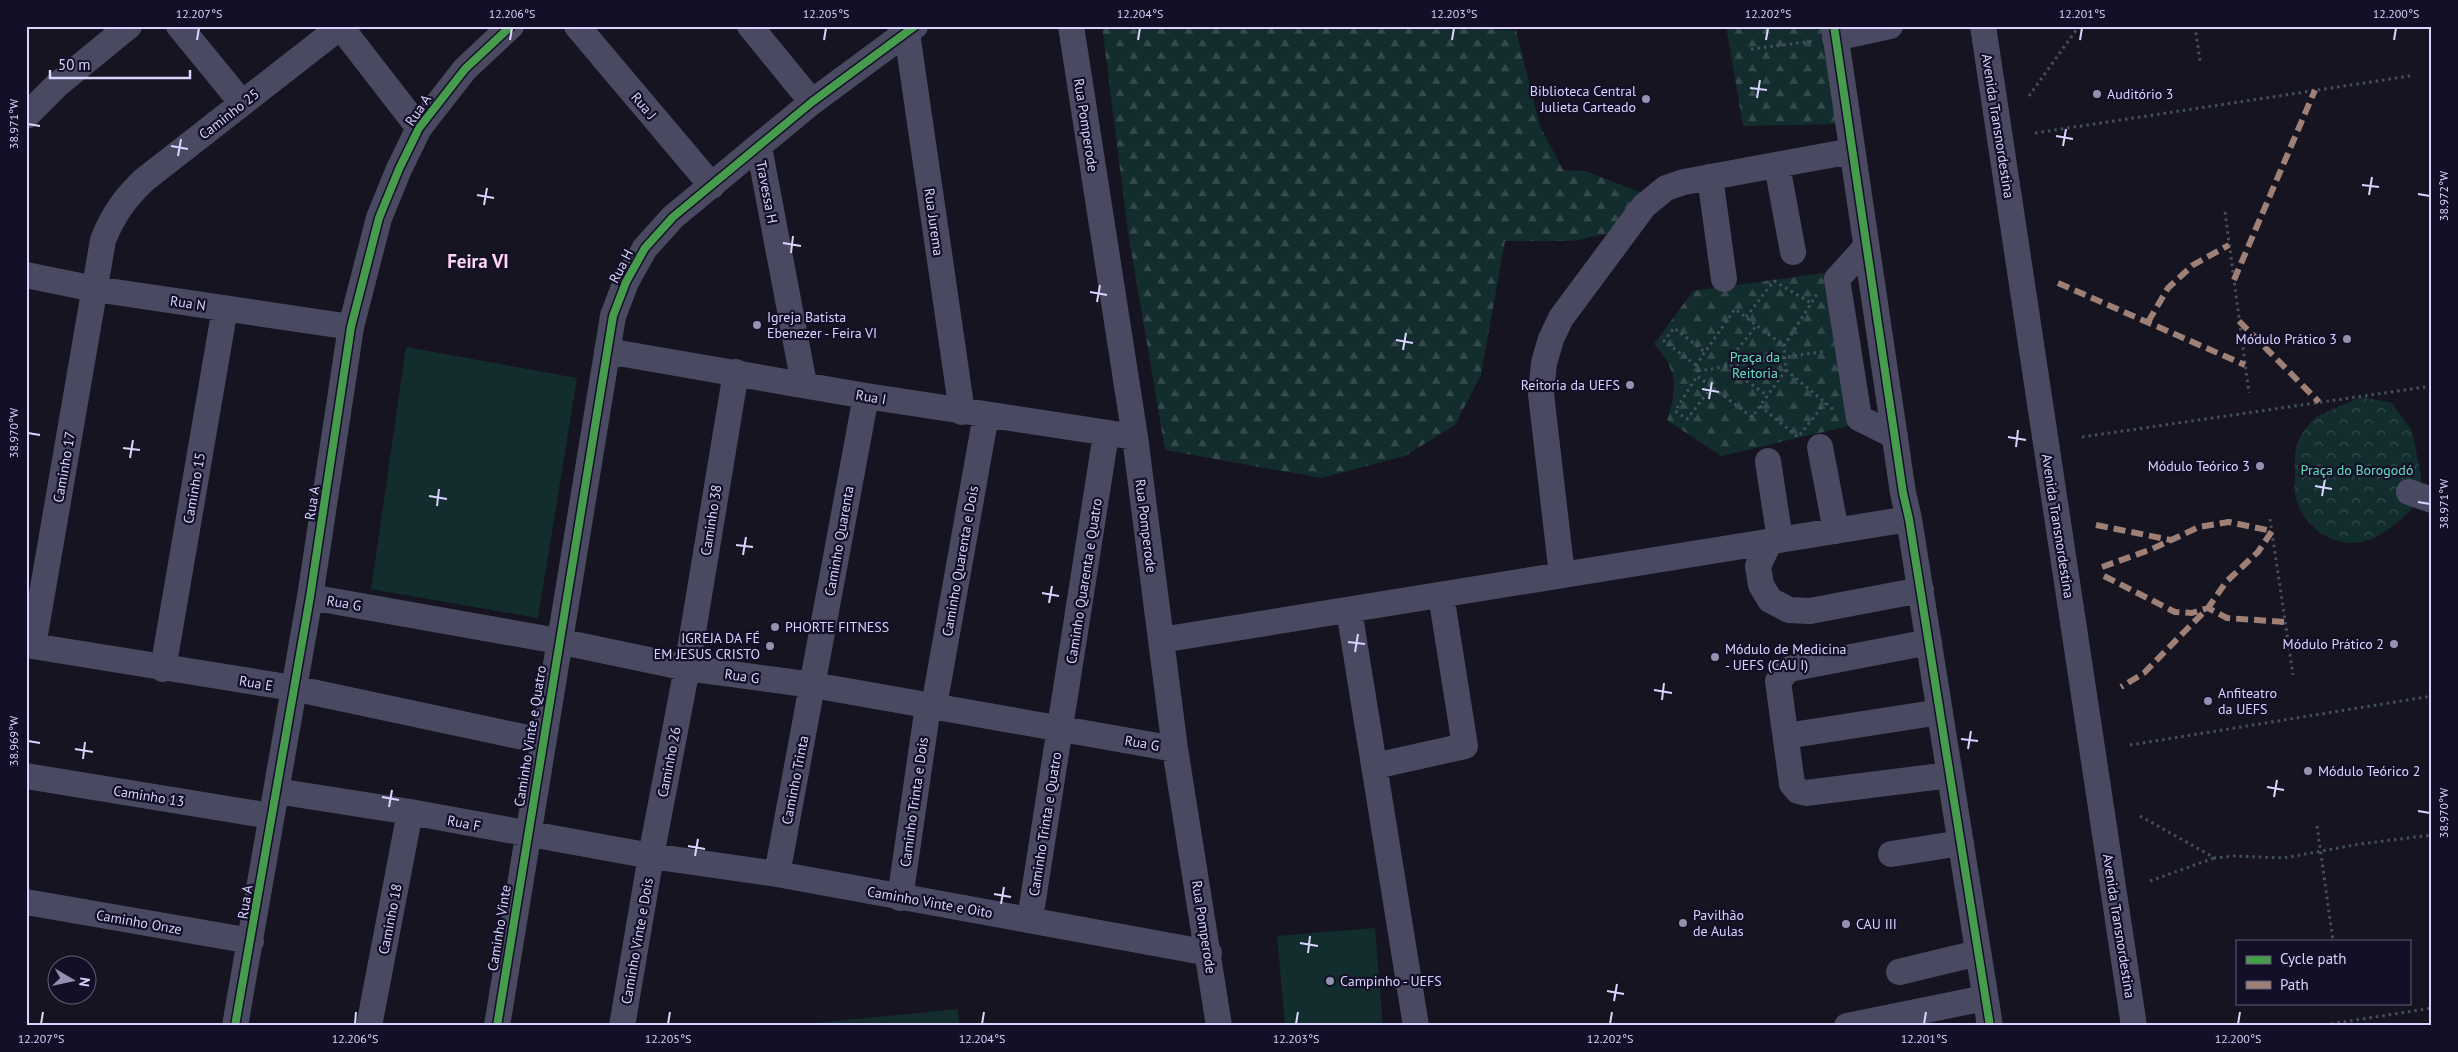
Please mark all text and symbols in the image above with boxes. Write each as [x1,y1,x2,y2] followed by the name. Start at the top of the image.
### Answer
[176,6,222,21] text: 12.207°S
[489,6,535,21] text: 12.206°S
[803,6,849,21] text: 12.205°S
[1117,6,1163,21] text: 12.204°S
[1431,6,1477,21] text: 12.203°S
[1745,6,1791,21] text: 12.202°S
[2059,6,2105,21] text: 12.201°S
[2373,6,2419,21] text: 12.200°S
[50,48,190,80] scale bar
[1978,53,2018,199] street label: Avenida Transnordestina
[58,55,91,74] text: 50 m
[1070,77,1102,173] street label: Rua Pomperode
[1530,82,1636,116] place label: Biblioteca Central Julieta Carteado
[195,85,263,143] street label: Caminho 25
[2107,85,2174,103] place label: Auditório 3
[2091,88,2103,100] marker: Auditório 3
[627,89,661,123] street label: Rua J
[401,90,435,129] street label: Rua A
[1640,93,1652,105] marker: Biblioteca Central Julieta Carteado
[6,99,21,149] text: 38.971°W
[752,159,782,225] street label: Travessa H
[2436,171,2451,221] text: 38.972°W
[920,187,948,257] street label: Rua Jurema
[605,246,637,286] street label: Rua H
[447,249,509,273] district label: Feira VI
[169,292,207,314] street label: Rua N
[767,308,877,342] place label: Igreja Batista Ebenezer - Feira VI
[751,319,763,331] marker: Igreja Batista Ebenezer - Feira VI
[2236,330,2337,348] place label: Módulo Prático 3
[2341,333,2353,345] marker: Módulo Prático 3
[1730,348,1780,382] park label: Praça da Reitoria
[1521,376,1620,394] place label: Reitoria da UEFS
[1624,379,1636,391] marker: Reitoria da UEFS
[854,385,888,409] street label: Rua I
[6,408,21,458] text: 38.970°W
[49,430,79,504] street label: Caminho 17
[179,451,209,525] street label: Caminho 15
[2038,453,2078,599] street label: Avenida Transnordestina
[2148,457,2250,475] place label: Módulo Teórico 3
[2254,460,2266,472] marker: Módulo Teórico 3
[2301,461,2413,479] park label: Praça do Borogodó
[1131,478,1161,574] street label: Rua Pomperode
[2436,479,2451,529] text: 38.971°W
[697,483,725,557] street label: Caminho 38
[300,484,324,521] street label: Rua A
[820,484,858,598] street label: Caminho Quarenta
[938,484,982,638] street label: Caminho Quarenta e Dois
[1062,497,1106,665] street label: Caminho Quarenta e Quatro
[325,591,363,615] street label: Rua G
[785,618,889,636] place label: PHORTE FITNESS
[769,621,781,633] marker: PHORTE FITNESS
[654,629,760,663] place label: IGREJA DA FÉ EM JESUS CRISTO
[2283,635,2384,653] place label: Módulo Prático 2
[2388,638,2400,650] marker: Módulo Prático 2
[764,640,776,652] marker: IGREJA DA FÉ EM JESUS CRISTO
[1725,640,1847,674] place label: Módulo de Medicina - UEFS (CAU I)
[1709,651,1721,663] marker: Módulo de Medicina - UEFS (CAU I)
[510,664,550,808] street label: Caminho Vinte e Quatro
[723,665,761,687] street label: Rua G
[238,671,274,695] street label: Rua E
[2218,684,2277,718] place label: Anfiteatro da UEFS
[2202,695,2214,707] marker: Anfiteatro da UEFS
[6,716,21,766] text: 38.969°W
[653,725,685,799] street label: Caminho 26
[1123,731,1161,755] street label: Rua G
[778,734,812,826] street label: Caminho Trinta
[896,736,932,868] street label: Caminho Trinta e Dois
[1025,751,1065,897] street label: Caminho Trinta e Quatro
[2318,762,2420,780] place label: Módulo Teórico 2
[2302,765,2314,777] marker: Módulo Teórico 2
[112,782,186,810] street label: Caminho 13
[2436,788,2451,838] text: 38.970°W
[446,811,482,835] street label: Rua F
[2099,853,2139,999] street label: Avenida Transnordestina
[617,876,657,1006] street label: Caminho Vinte e Dois
[1188,879,1220,975] street label: Rua Pomperode
[374,882,406,956] street label: Caminho 18
[866,882,994,922] street label: Caminho Vinte e Oito
[233,883,257,920] street label: Rua A
[483,884,515,972] street label: Caminho Vinte
[95,906,183,938] street label: Caminho Onze
[1693,906,1744,940] place label: Pavilhão de Aulas
[1856,915,1897,933] place label: CAU III
[1677,917,1689,929] marker: Pavilhão de Aulas
[1840,918,1852,930] marker: CAU III
[2236,940,2410,1004] legend
[2280,949,2346,968] text: Cycle path
[48,954,98,1004] north arrow
[1340,972,1442,990] place label: Campinho - UEFS
[1324,975,1336,987] marker: Campinho - UEFS
[2280,975,2309,994] text: Path
[75,976,94,988] text: N
[18,1031,64,1046] text: 12.207°S
[332,1031,378,1046] text: 12.206°S
[645,1031,691,1046] text: 12.205°S
[959,1031,1005,1046] text: 12.204°S
[1273,1031,1319,1046] text: 12.203°S
[1587,1031,1633,1046] text: 12.202°S
[1901,1031,1947,1046] text: 12.201°S
[2215,1031,2261,1046] text: 12.200°S

